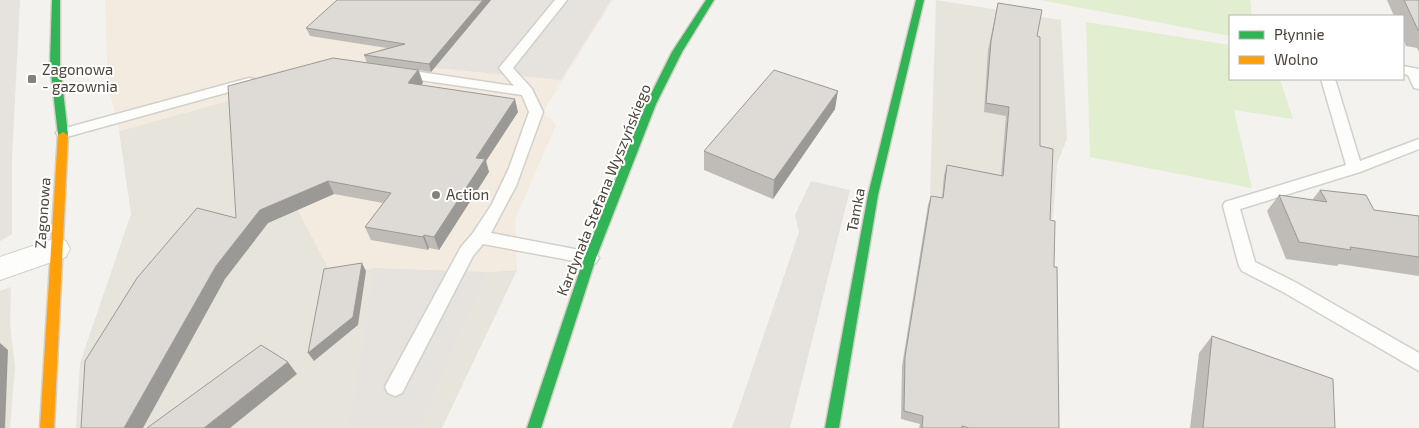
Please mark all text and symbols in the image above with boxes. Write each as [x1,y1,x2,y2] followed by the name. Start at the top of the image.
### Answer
[1229,15,1404,80] legend
[1274,25,1325,43] text: Płynnie
[1274,50,1318,68] text: Wolno
[42,60,118,95] place label: Zagonowa - gazownia
[26,73,38,85] marker: Zagonowa - gazownia
[552,81,654,298] street label: Kardynała Stefana Wyszyńskiego
[31,177,53,249] street label: Zagonowa
[446,185,489,203] place label: Action
[842,186,868,233] street label: Tamka
[430,189,442,201] marker: Action

